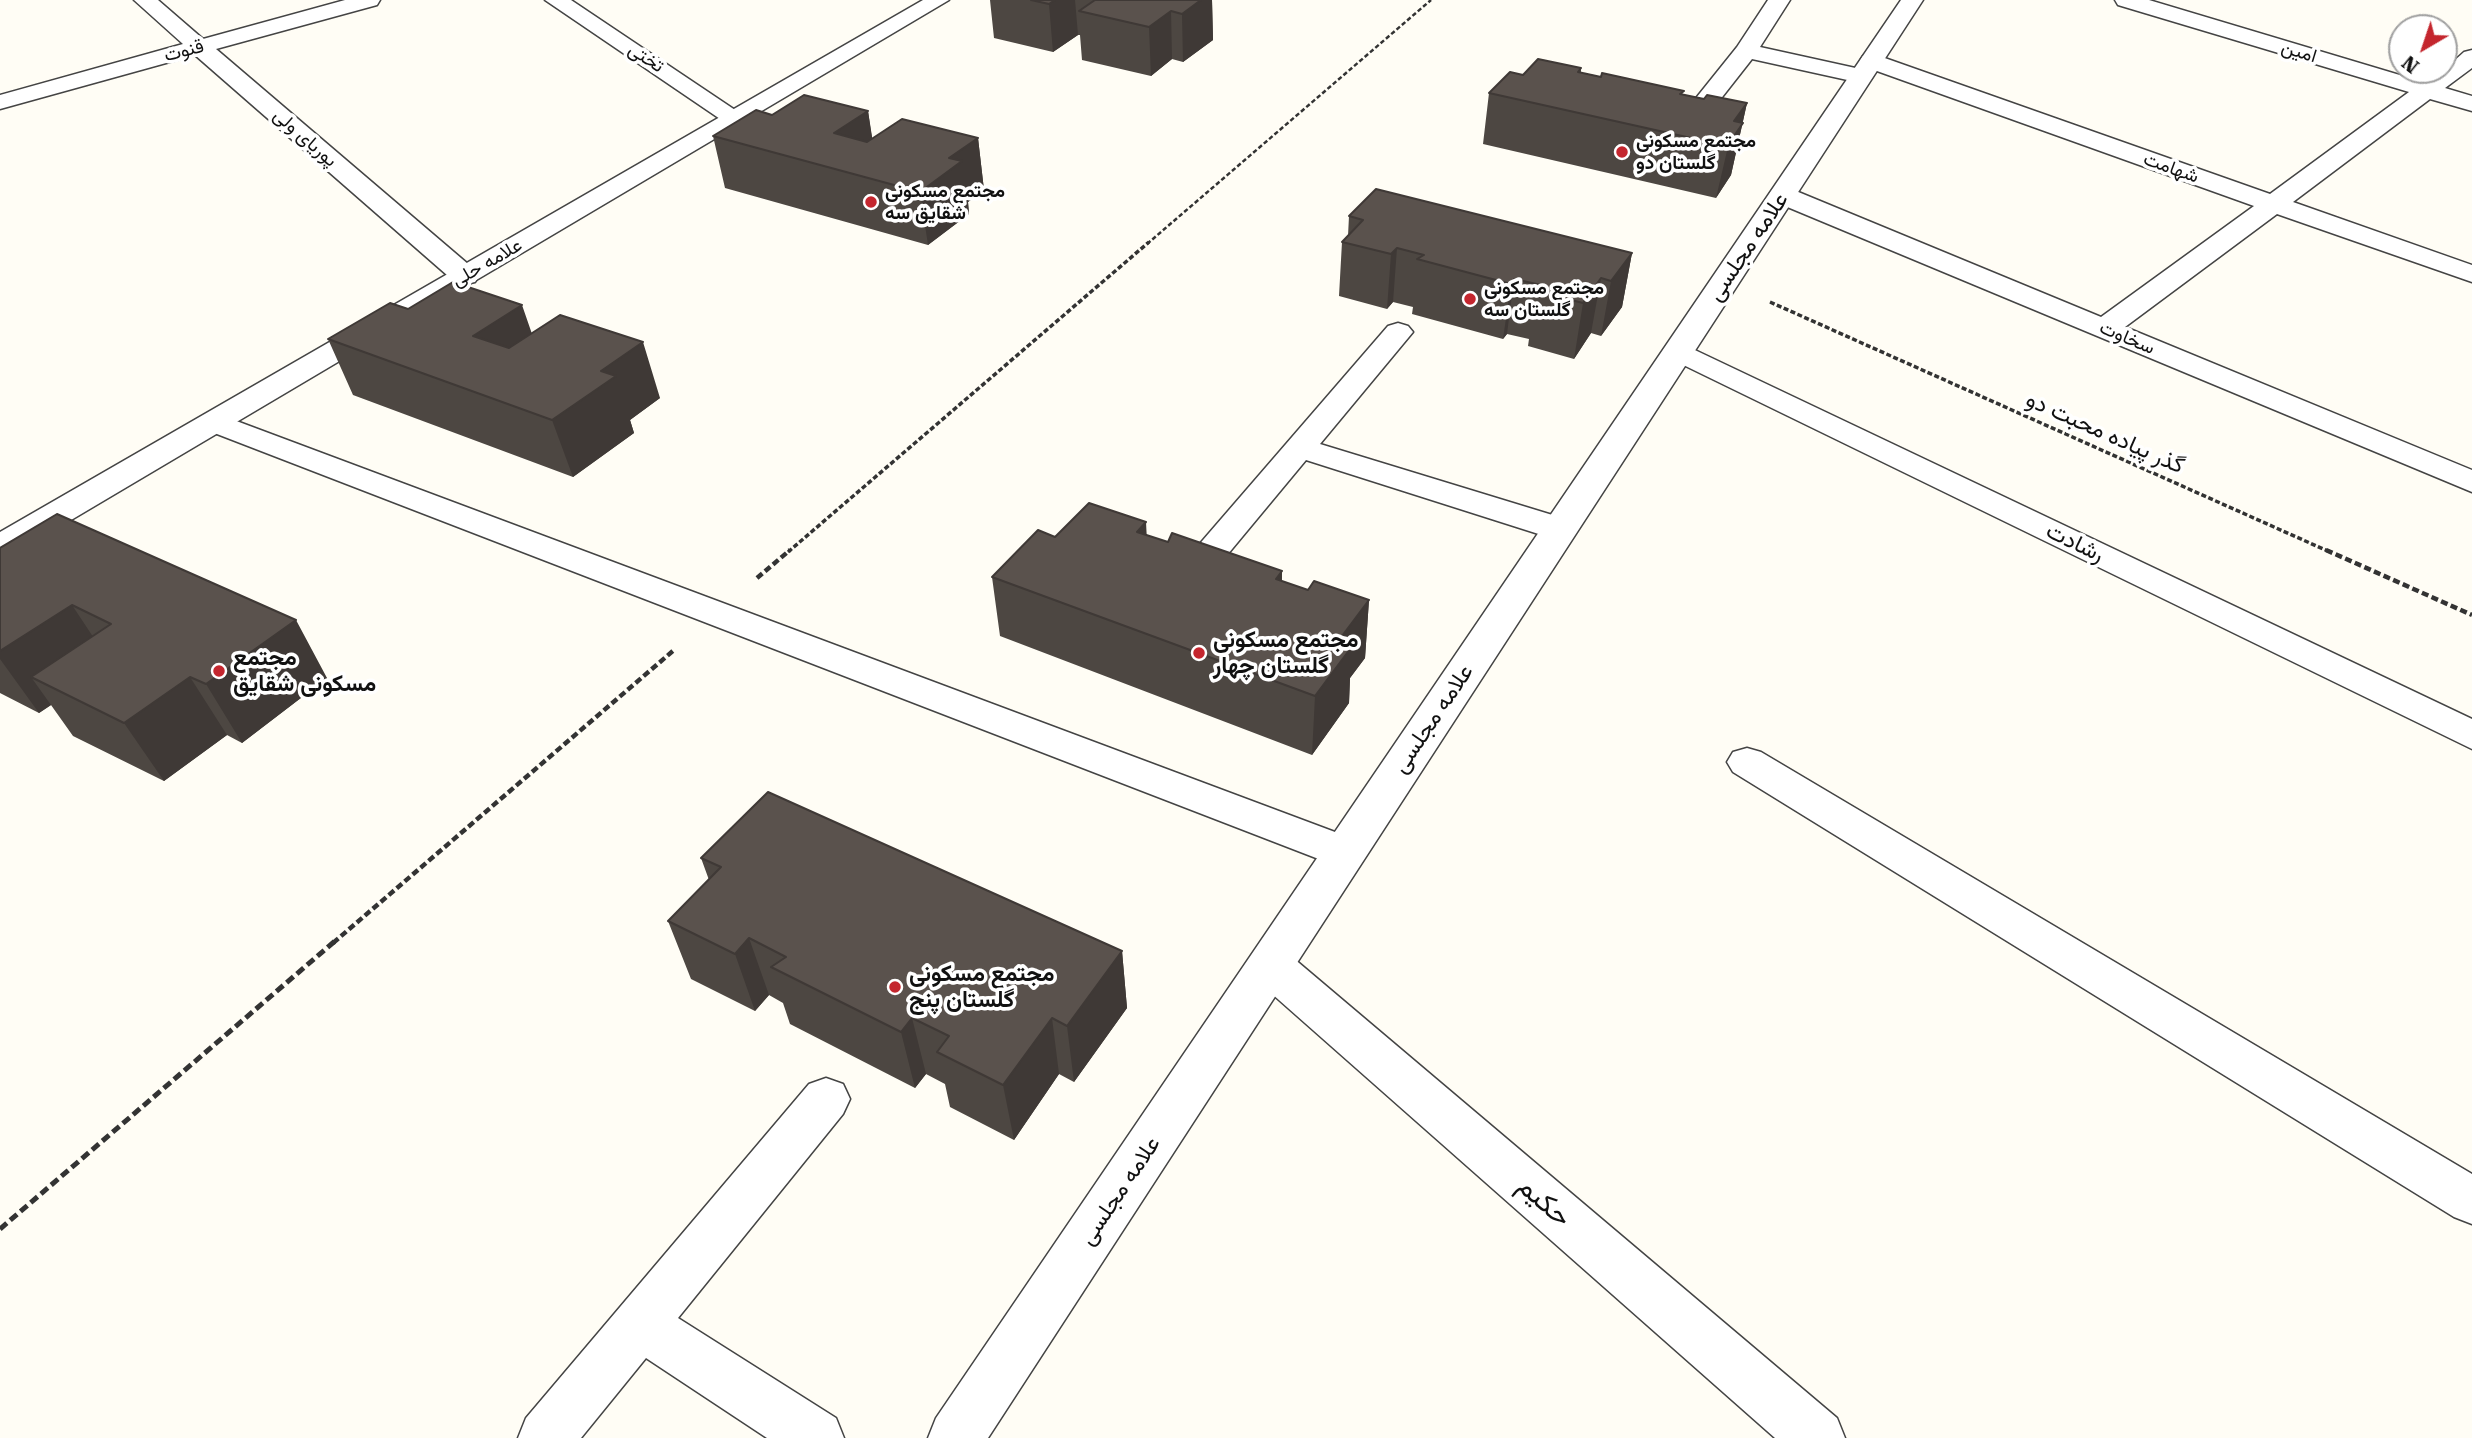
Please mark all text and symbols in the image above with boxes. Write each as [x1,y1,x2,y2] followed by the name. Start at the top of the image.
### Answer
[2388,14,2458,84] north arrow
[162,35,206,67] street label: قنوت
[2279,36,2319,68] street label: امین
[624,38,668,78] street label: تختی
[2398,51,2424,78] text: N
[268,104,342,172] street label: پوریای ولی
[1636,130,1756,174] place label: مجتمع مسکونی گلستان دو
[1614,144,1630,160] marker: مجتمع مسکونی گلستان دو
[2140,148,2202,188] street label: شهامت
[885,180,1005,224] place label: مجتمع مسکونی شقایق سه
[1701,187,1795,307] street label: علامه مجلسی
[863,194,879,210] marker: مجتمع مسکونی شقایق سه
[448,234,526,292] street label: علامه حلی
[1484,277,1604,321] place label: مجتمع مسکونی گلستان سه
[1462,291,1478,307] marker: مجتمع مسکونی گلستان سه
[2096,316,2158,360] street label: سخاوت
[2022,386,2188,480] street label: گذر پیاده محبت دو
[2041,517,2109,569] street label: رشادت
[1213,626,1358,680] place label: مجتمع مسکونی گلستان چهار
[233,644,376,698] place label: مجتمع مسکونی شقایق
[1191,645,1207,661] marker: مجتمع مسکونی گلستان چهار
[1386,659,1480,779] street label: علامه مجلسی
[211,663,227,679] marker: مجتمع مسکونی شقایق
[909,960,1054,1014] place label: مجتمع مسکونی گلستان پنج
[887,979,903,995] marker: مجتمع مسکونی گلستان پنج
[1073,1131,1167,1251] street label: علامه مجلسی
[1510,1169,1578,1235] street label: حکیم

